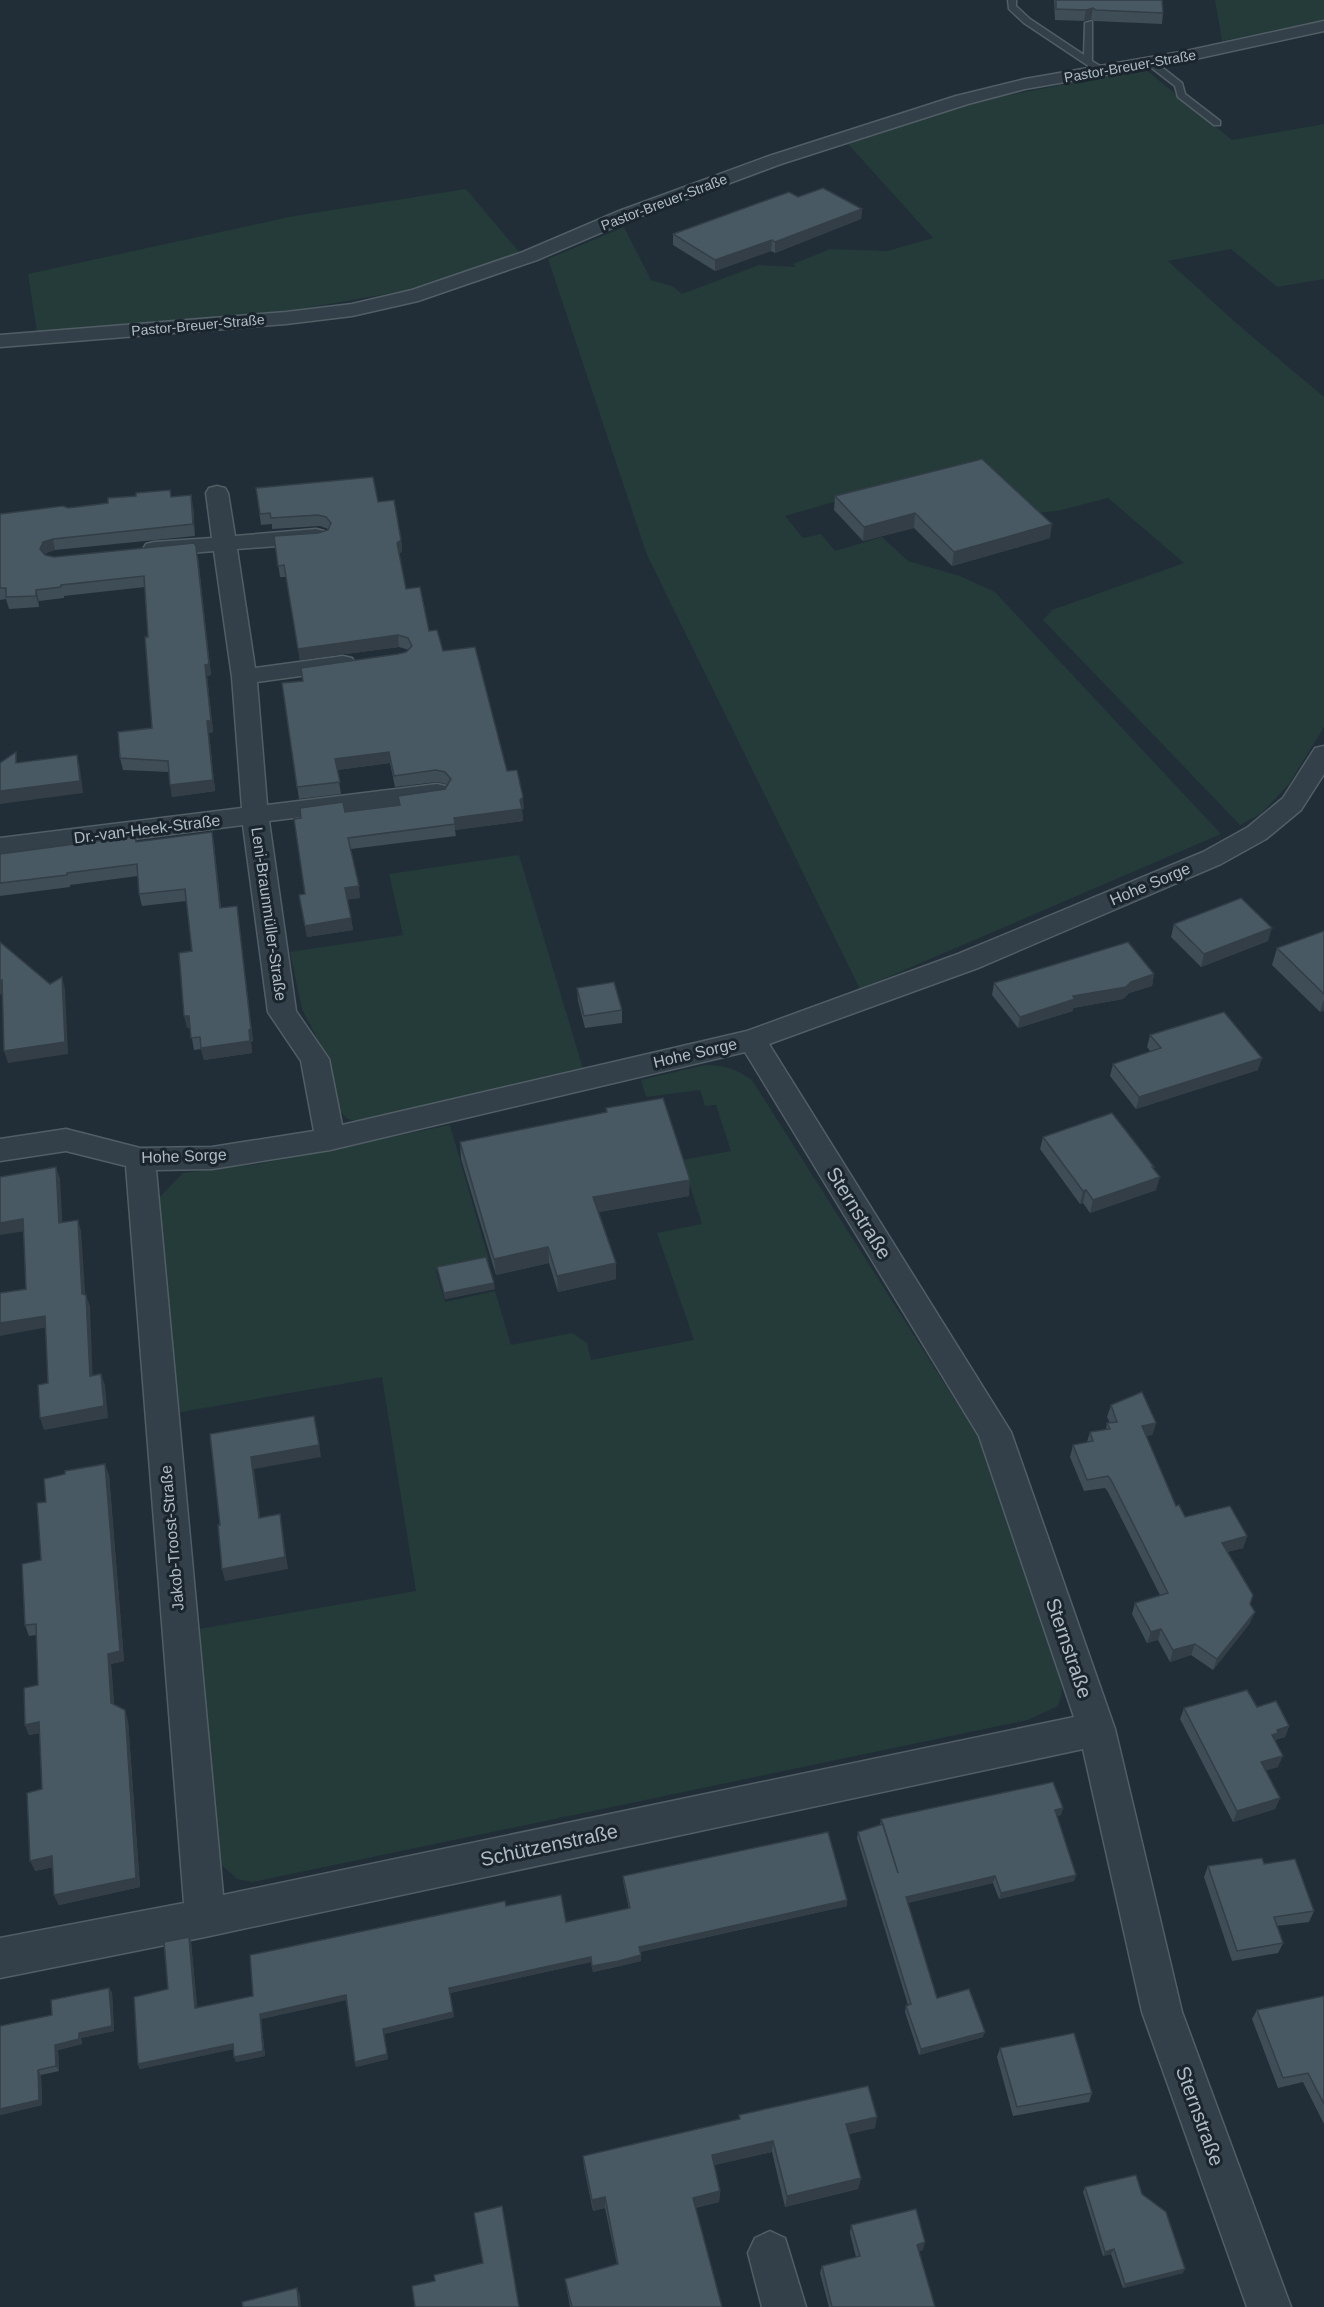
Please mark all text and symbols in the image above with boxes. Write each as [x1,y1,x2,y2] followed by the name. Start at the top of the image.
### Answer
[1063,46,1197,85] street label: Pastor-Breuer-Straße
[599,170,730,233] street label: Pastor-Breuer-Straße
[131,311,266,339] street label: Pastor-Breuer-Straße
[73,812,221,846] street label: Dr.-van-Heek-Straße
[248,826,290,1002] street label: Leni-Braunmüller-Straße
[1107,859,1193,909] street label: Hohe Sorge
[651,1035,739,1071] street label: Hohe Sorge
[141,1146,227,1166] street label: Hohe Sorge
[822,1163,896,1263] street label: Sternstraße
[157,1464,187,1612] street label: Jakob-Troost-Straße
[1042,1595,1096,1701] street label: Sternstraße
[478,1820,620,1870] street label: Schützenstraße
[1172,2063,1228,2169] street label: Sternstraße

